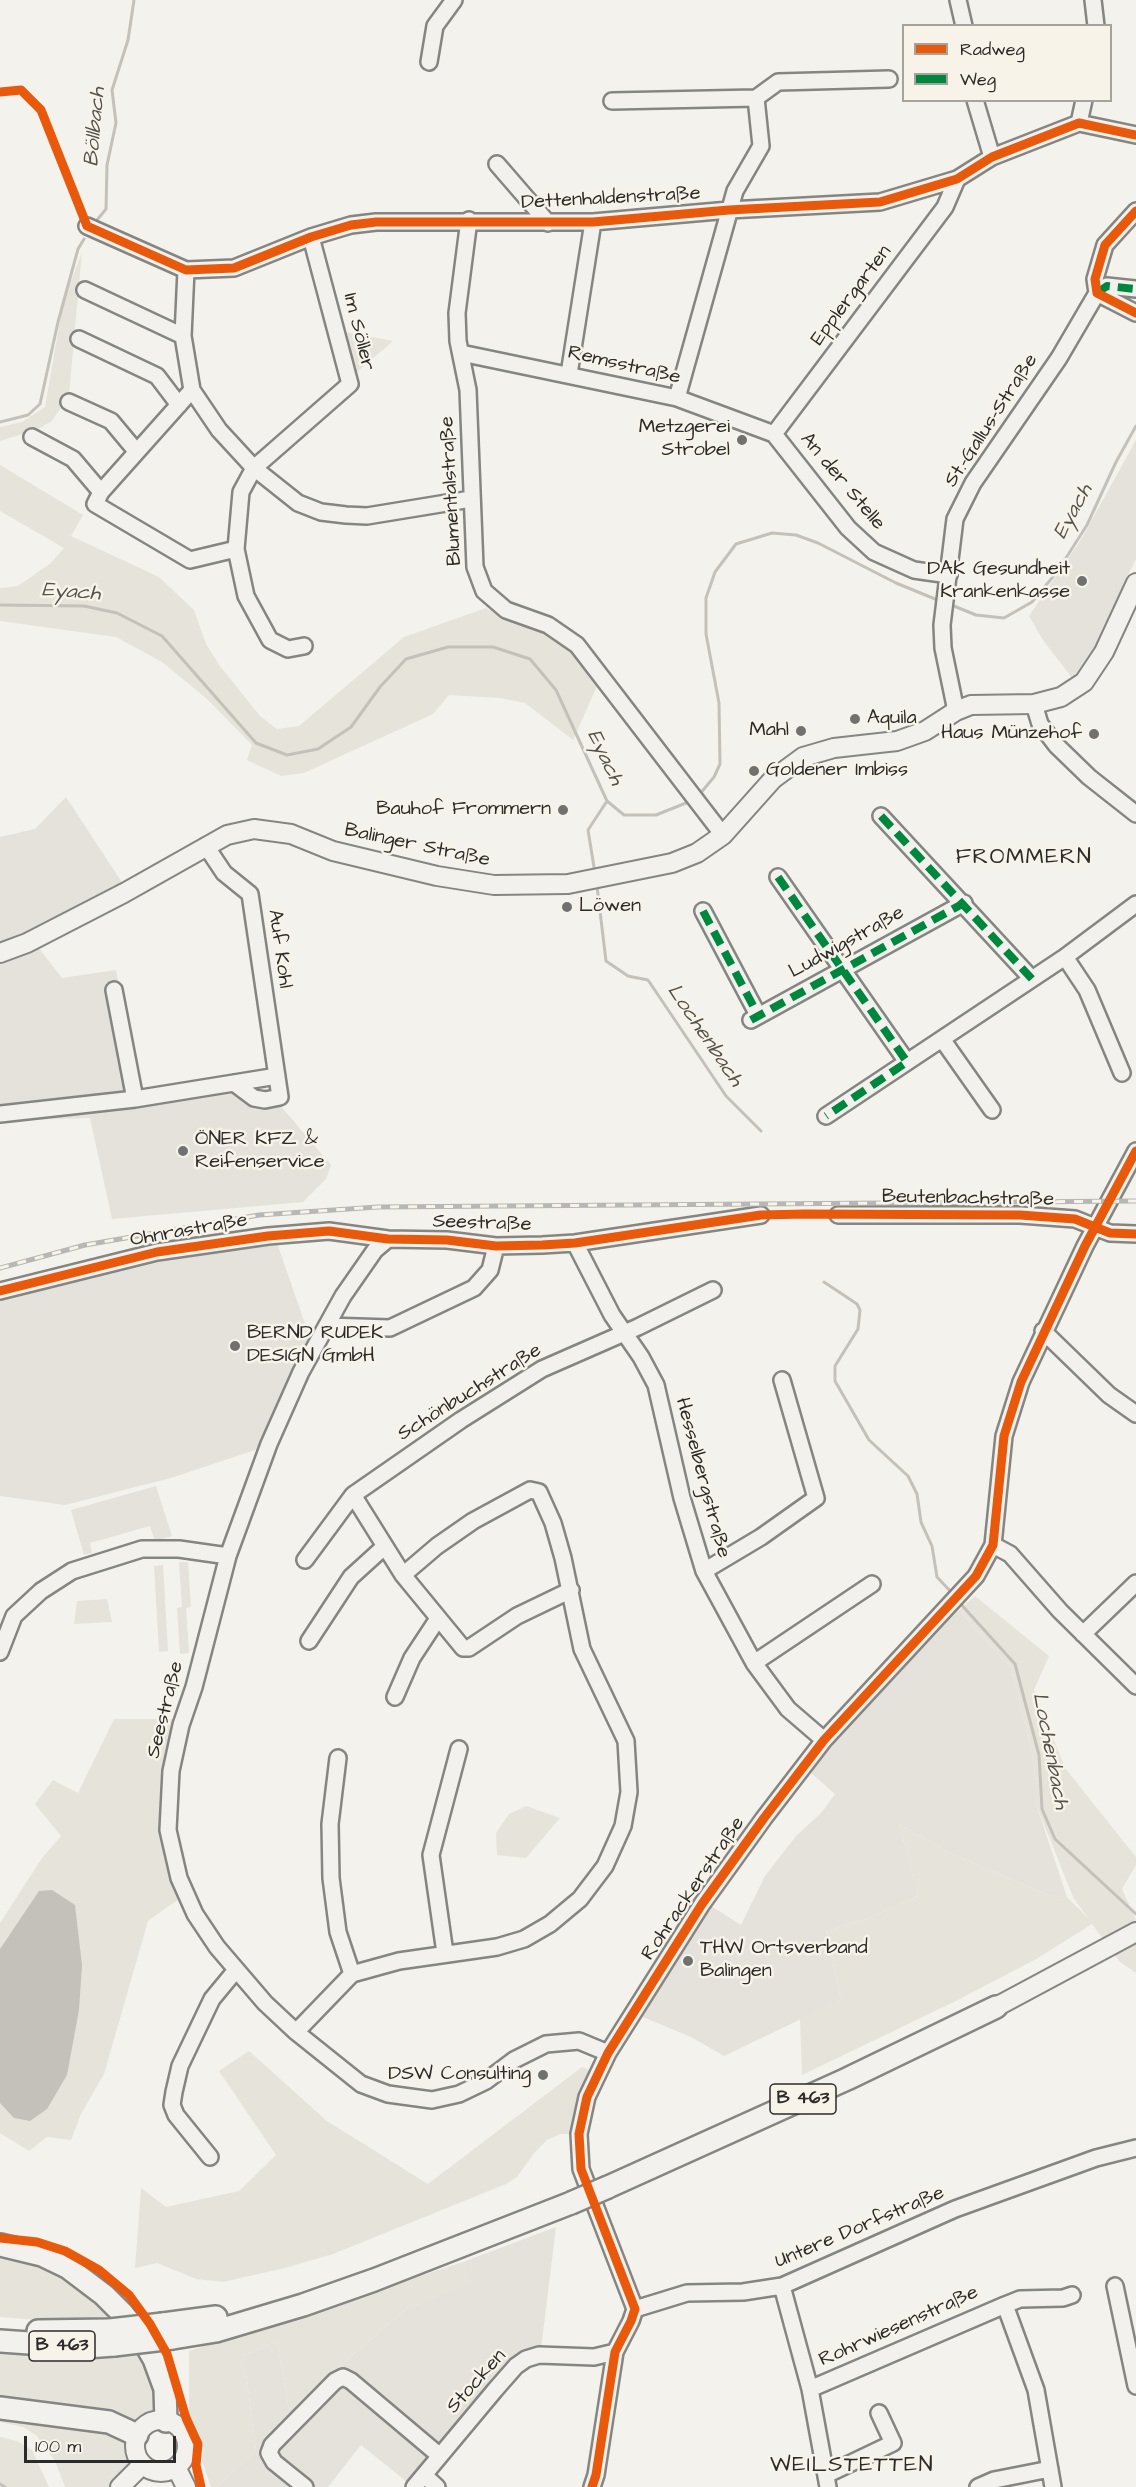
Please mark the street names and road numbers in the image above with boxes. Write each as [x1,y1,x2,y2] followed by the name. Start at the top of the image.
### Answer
[521,182,701,216] street label: Dettenhaldenstraße
[806,241,898,351] street label: Epplergarten
[337,291,379,373] street label: Im Söller
[565,341,683,391] street label: Remsstraße
[940,350,1044,492] street label: St.-Gallus-Straße
[436,416,468,566] street label: Blumentalstraße
[794,428,890,536] street label: An der Stelle
[342,819,492,873] street label: Balinger Straße
[785,901,909,985] street label: Ludwigstraße
[262,908,296,990] street label: Auf Kohl
[882,1185,1054,1213] street label: Beutenbachstraße
[128,1209,250,1253] street label: Ohnrastraße
[432,1210,532,1238] street label: Seestraße
[394,1339,546,1447] street label: Schönbuchstraße
[669,1395,735,1561] street label: Hesselbergstraße
[142,1659,190,1761] street label: Seestraße
[637,1813,751,1965] street label: Rohrackerstraße
[770,2084,836,2114] road number: B 463
[772,2181,948,2275] street label: Untere Dorfstraße
[816,2281,982,2373] street label: Rohrwiesenstraße
[29,2331,95,2361] road number: B 463
[442,2345,512,2419] street label: Stocken

